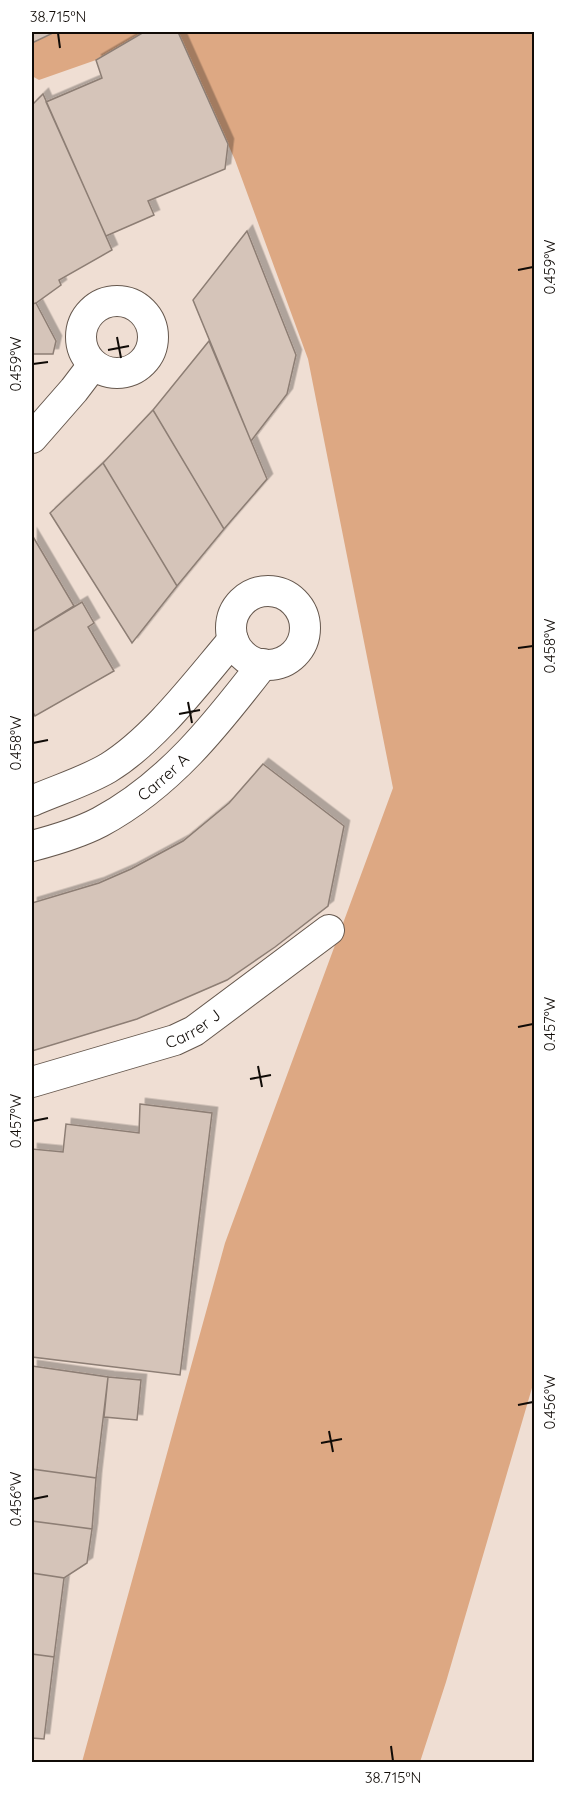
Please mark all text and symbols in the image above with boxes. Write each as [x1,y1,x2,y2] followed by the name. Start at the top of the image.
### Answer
[30,7,86,26] text: 38.715°N
[540,239,559,295] text: 0.459°W
[6,336,25,392] text: 0.459°W
[540,618,559,673] text: 0.458°W
[6,715,25,770] text: 0.458°W
[133,749,193,805] street label: Carrer A
[540,996,559,1051] text: 0.457°W
[163,1005,224,1052] street label: Carrer J
[6,1093,25,1148] text: 0.457°W
[540,1374,559,1429] text: 0.456°W
[6,1471,25,1526] text: 0.456°W
[365,1768,421,1787] text: 38.715°N

